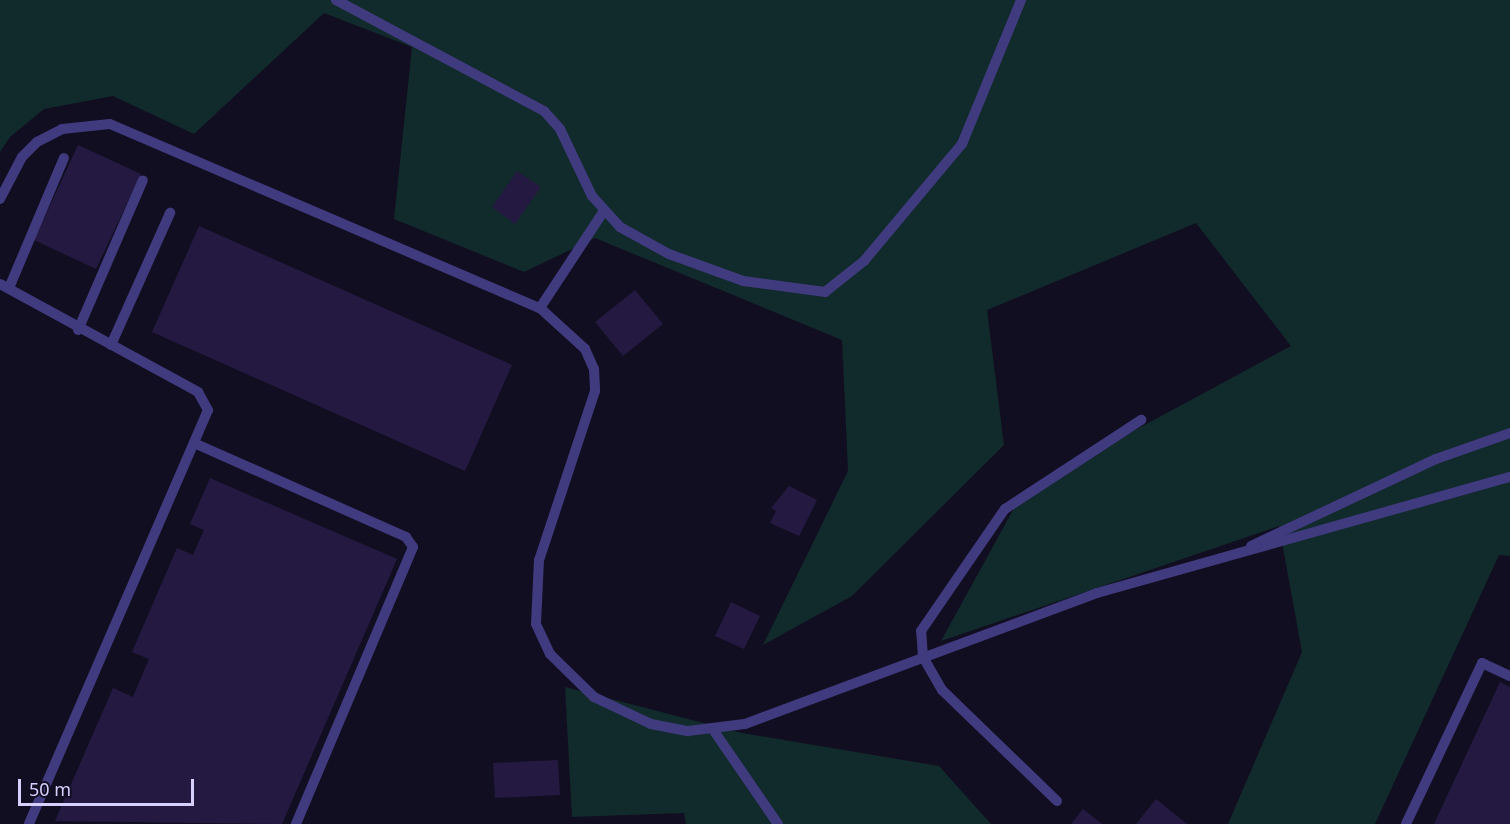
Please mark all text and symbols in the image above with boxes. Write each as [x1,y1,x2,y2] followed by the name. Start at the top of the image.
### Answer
[21,767,196,805] scale bar
[29,777,71,801] text: 50 m

